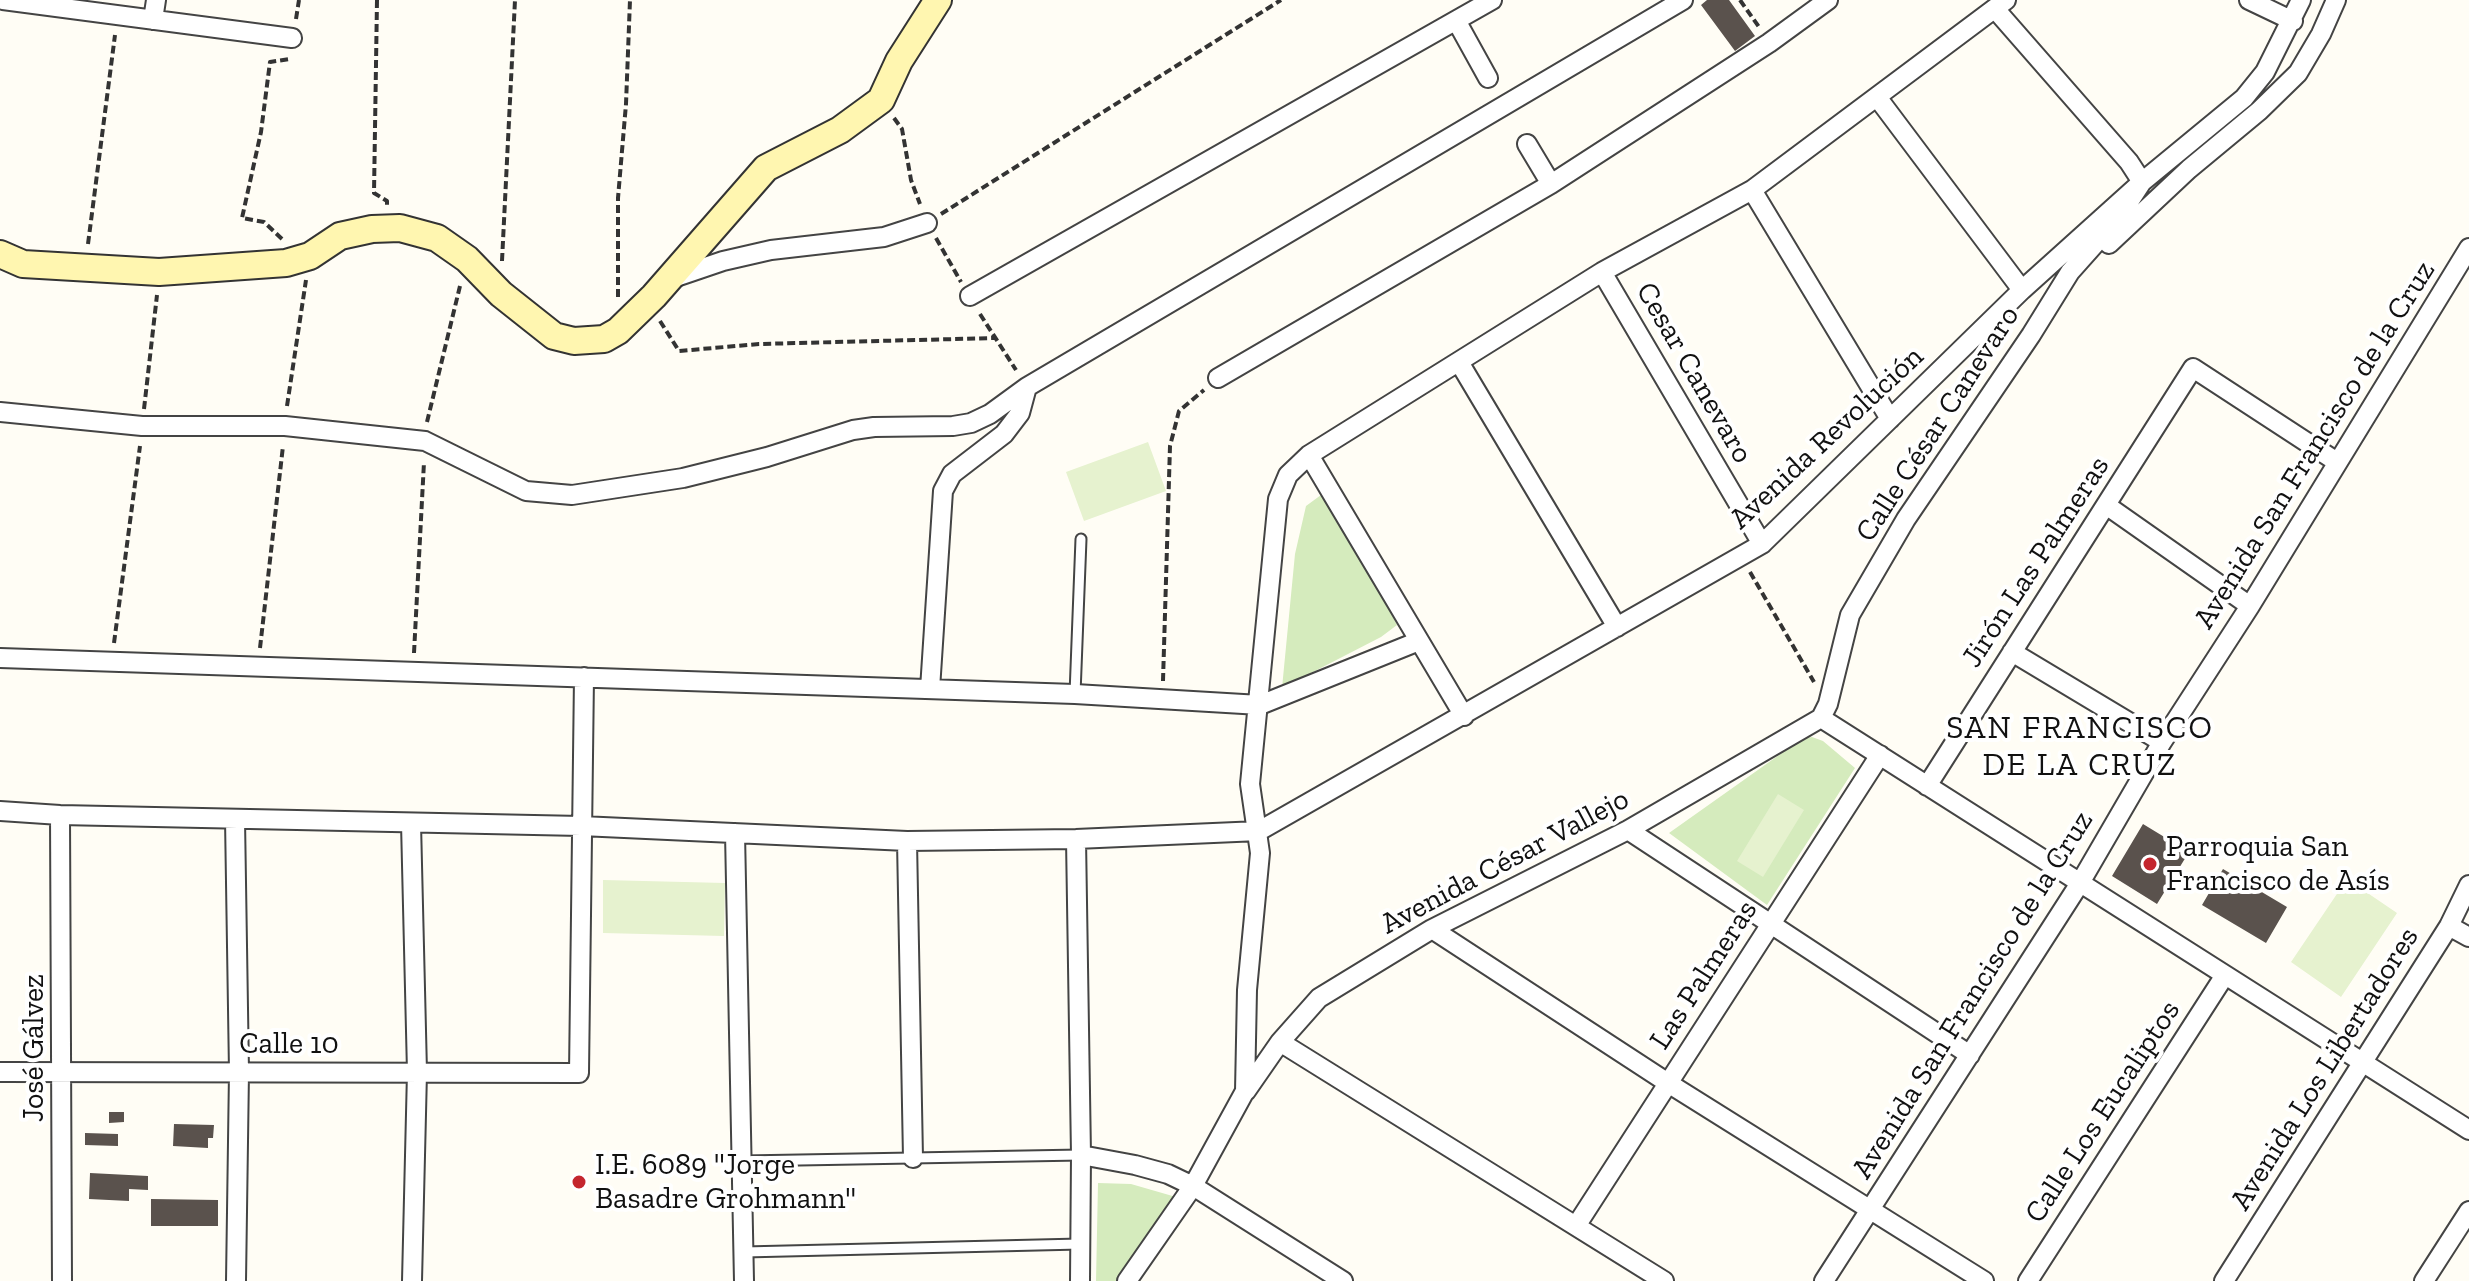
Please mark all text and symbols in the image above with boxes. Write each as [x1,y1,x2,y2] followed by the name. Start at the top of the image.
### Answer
[2187,255,2443,635] street label: Avenida San Francisco de la Cruz
[1628,276,1760,470] street label: Cesar Canevaro
[1848,299,2028,549] street label: Calle César Canevaro
[1723,339,1931,537] street label: Avenida Revolución
[1954,450,2118,674] street label: Jirón Las Palmeras
[1946,710,2214,785] district label: SAN FRANCISCO DE LA CRUZ
[1375,781,1635,943] street label: Avenida César Vallejo
[1845,805,2101,1185] street label: Avenida San Francisco de la Cruz
[2166,829,2390,900] place label: Parroquia San Francisco de Asís
[2141,855,2159,873] marker: Parroquia San Francisco de Asís
[1642,894,1766,1056] street label: Las Palmeras
[2223,921,2427,1217] street label: Avenida Los Libertadores
[16,974,52,1122] street label: José Gálvez
[2018,994,2188,1230] street label: Calle Los Eucaliptos
[239,1026,339,1062] street label: Calle 10
[595,1147,856,1218] place label: I.E. 6089 "Jorge Basadre Grohmann"
[570,1173,588,1191] marker: I.E. 6089 "Jorge Basadre Grohmann"

